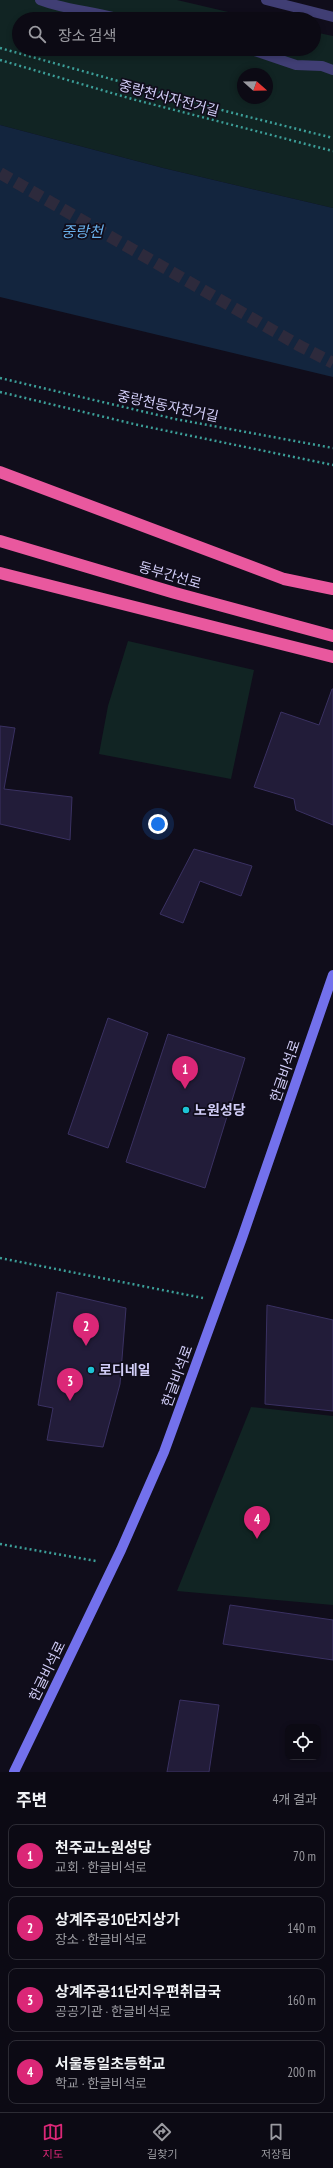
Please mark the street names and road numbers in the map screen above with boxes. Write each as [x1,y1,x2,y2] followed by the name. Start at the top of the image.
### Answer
[117,76,221,120] street label: 중랑천서자전거길
[116,386,220,426] street label: 중랑천동자전거길
[137,557,204,593] street label: 동부간선로
[266,1038,304,1104] street label: 한글비석로
[158,1343,197,1409] street label: 한글비석로
[25,1638,69,1704] street label: 한글비석로

